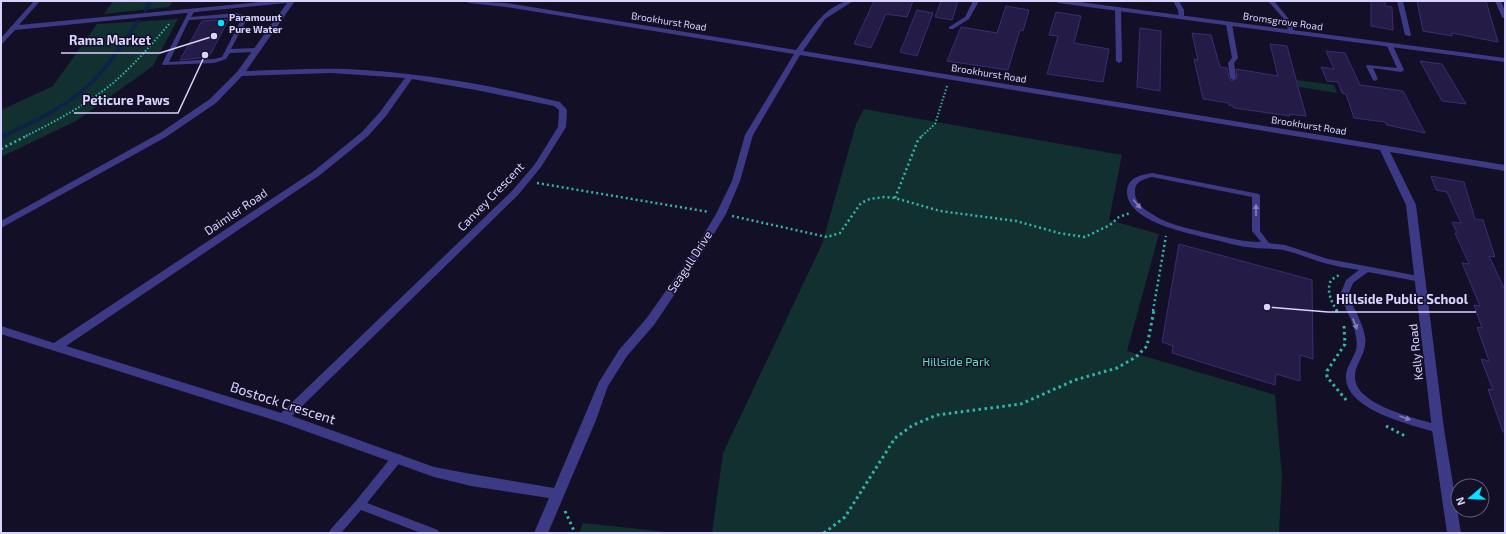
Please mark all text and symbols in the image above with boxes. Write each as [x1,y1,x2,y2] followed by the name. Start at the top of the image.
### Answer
[630,9,708,33] street label: Brookhurst Road
[1242,9,1324,33] street label: Bromsgrove Road
[229,11,283,35] place label: Paramount Pure Water
[216,18,226,28] marker: Paramount Pure Water
[61,28,160,53] callout: Rama Market
[69,32,152,48] text: Rama Market
[950,61,1028,85] street label: Brookhurst Road
[74,88,178,113] callout: Peticure Paws
[82,92,170,108] text: Peticure Paws
[1270,113,1348,137] street label: Brookhurst Road
[454,159,527,233] street label: Canvey Crescent
[201,185,270,237] street label: Daimler Road
[1132,198,1141,209] one-way arrow
[1253,203,1259,216] one-way arrow
[664,228,714,295] street label: Seagull Drive
[1328,287,1476,312] callout: Hillside Public School
[1336,291,1469,307] text: Hillside Public School
[1353,318,1359,330] one-way arrow
[1405,323,1425,381] street label: Kelly Road
[922,354,990,368] park label: Hillside Park
[228,377,338,428] street label: Bostock Crescent
[1399,415,1411,421] one-way arrow
[1450,478,1490,518] north arrow
[1453,495,1468,507] text: N

